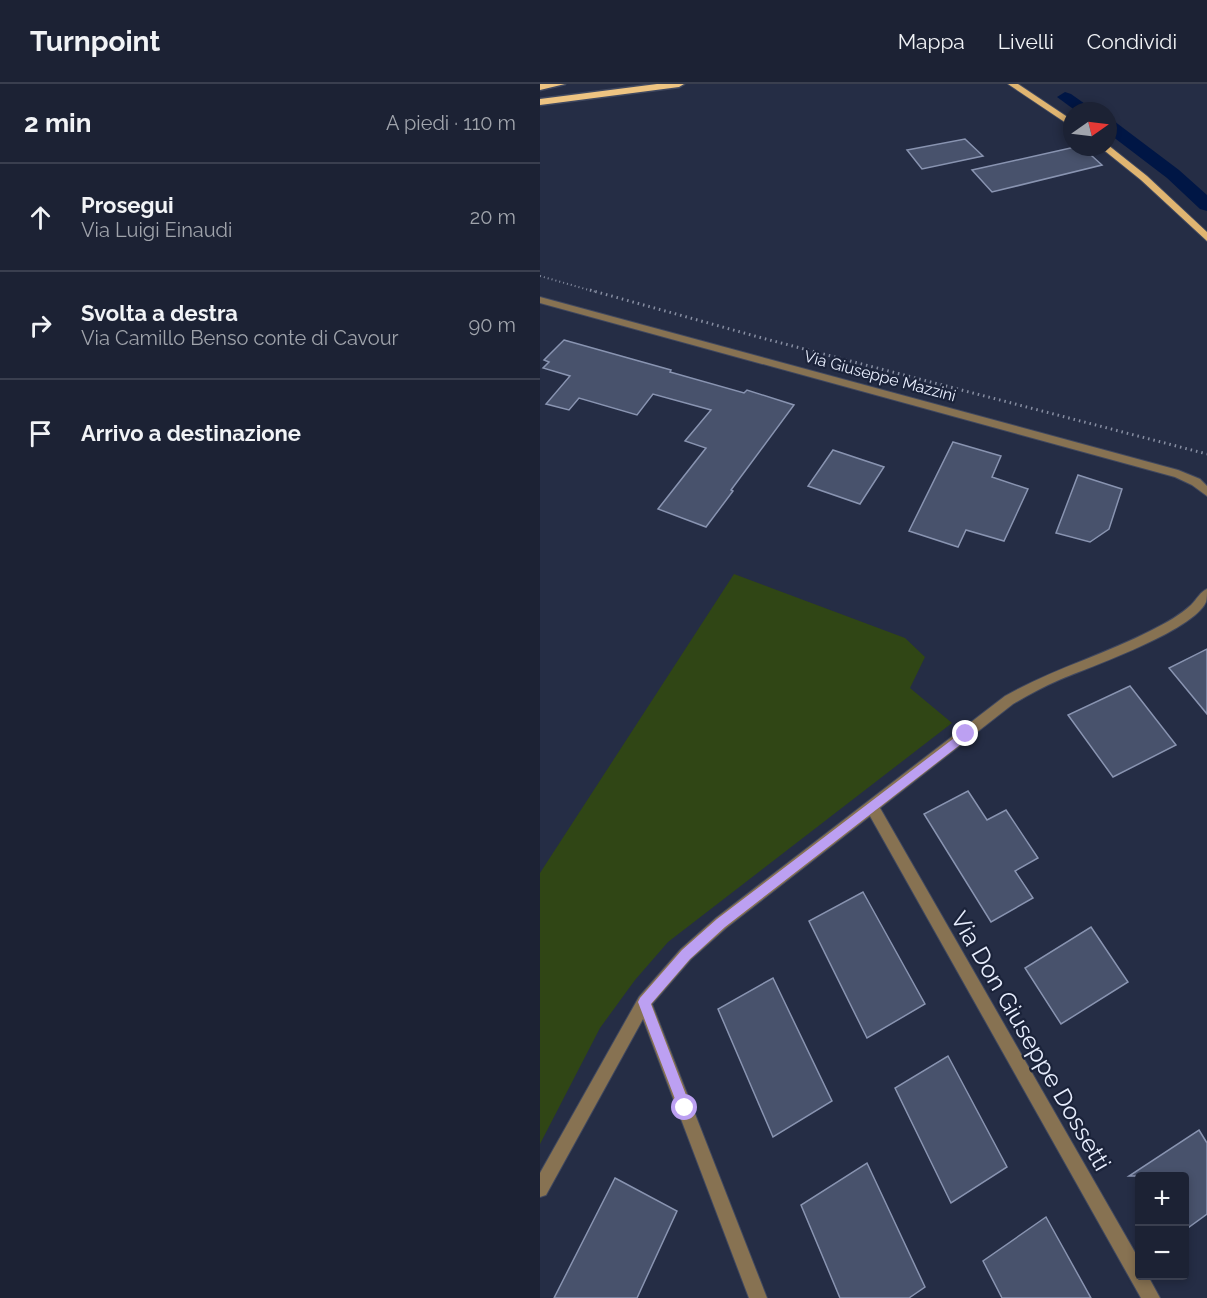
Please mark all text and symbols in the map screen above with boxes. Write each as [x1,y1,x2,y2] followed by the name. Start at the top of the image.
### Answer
[30,25,160,58] text: Turnpoint
[898,29,965,54] text: Mappa
[998,29,1054,54] text: Livelli
[1087,29,1177,54] text: Condividi
[1063,102,1117,156] north arrow
[24,108,91,138] text: 2 min
[386,111,516,135] text: A piedi · 110 m
[81,192,174,218] text: Prosegui
[24,201,57,234] icon: ahead
[470,205,516,229] text: 20 m
[81,218,232,242] text: Via Luigi Einaudi
[81,300,238,326] text: Svolta a destra
[24,309,57,342] icon: right
[469,313,516,337] text: 90 m
[81,326,399,350] text: Via Camillo Benso conte di Cavour
[802,347,958,405] street label: Via Giuseppe Mazzini
[24,417,57,450] icon: arrive
[81,420,301,446] text: Arrivo a destinazione
[952,720,978,746] route end
[945,906,1117,1176] street label: Via Don Giuseppe Dossetti
[671,1094,697,1120] route start
[1135,1172,1189,1280] map controls
[1135,1172,1189,1226] button: +
[1135,1226,1189,1280] button: −

